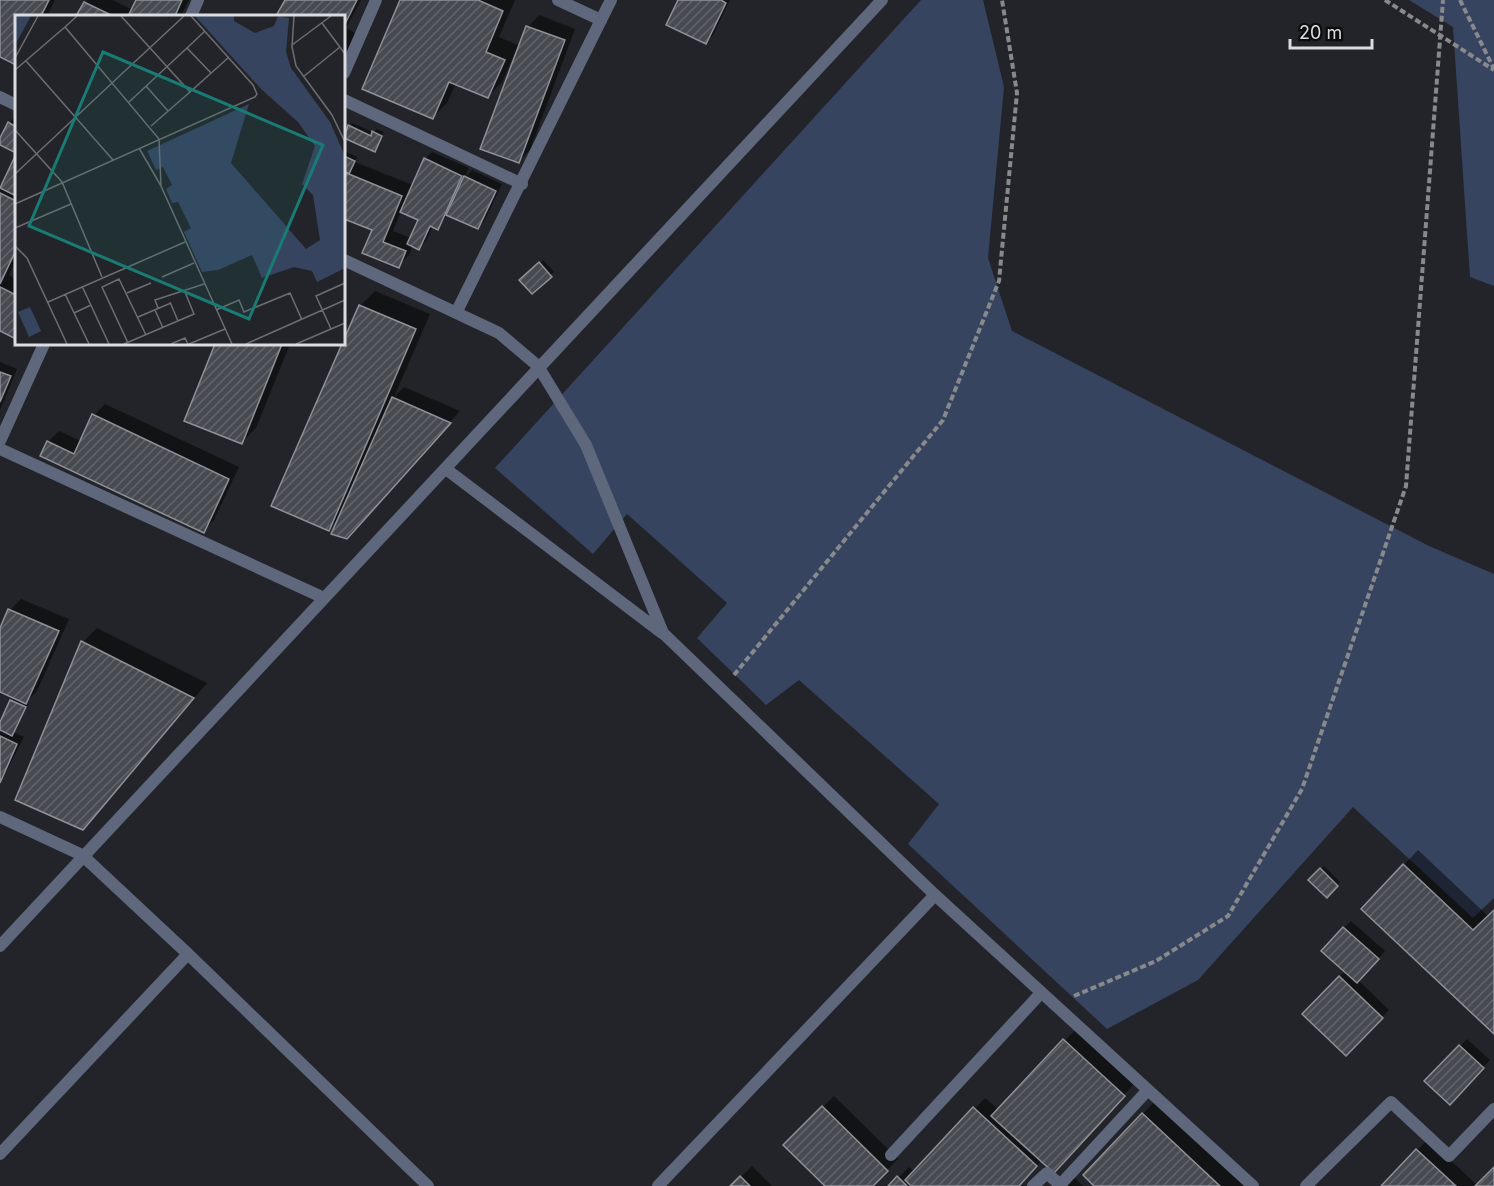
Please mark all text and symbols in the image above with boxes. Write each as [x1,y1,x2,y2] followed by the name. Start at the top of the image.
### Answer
[1290,12,1372,50] scale bar
[15,15,345,345] inset map
[1299,22,1342,43] text: 20 m

